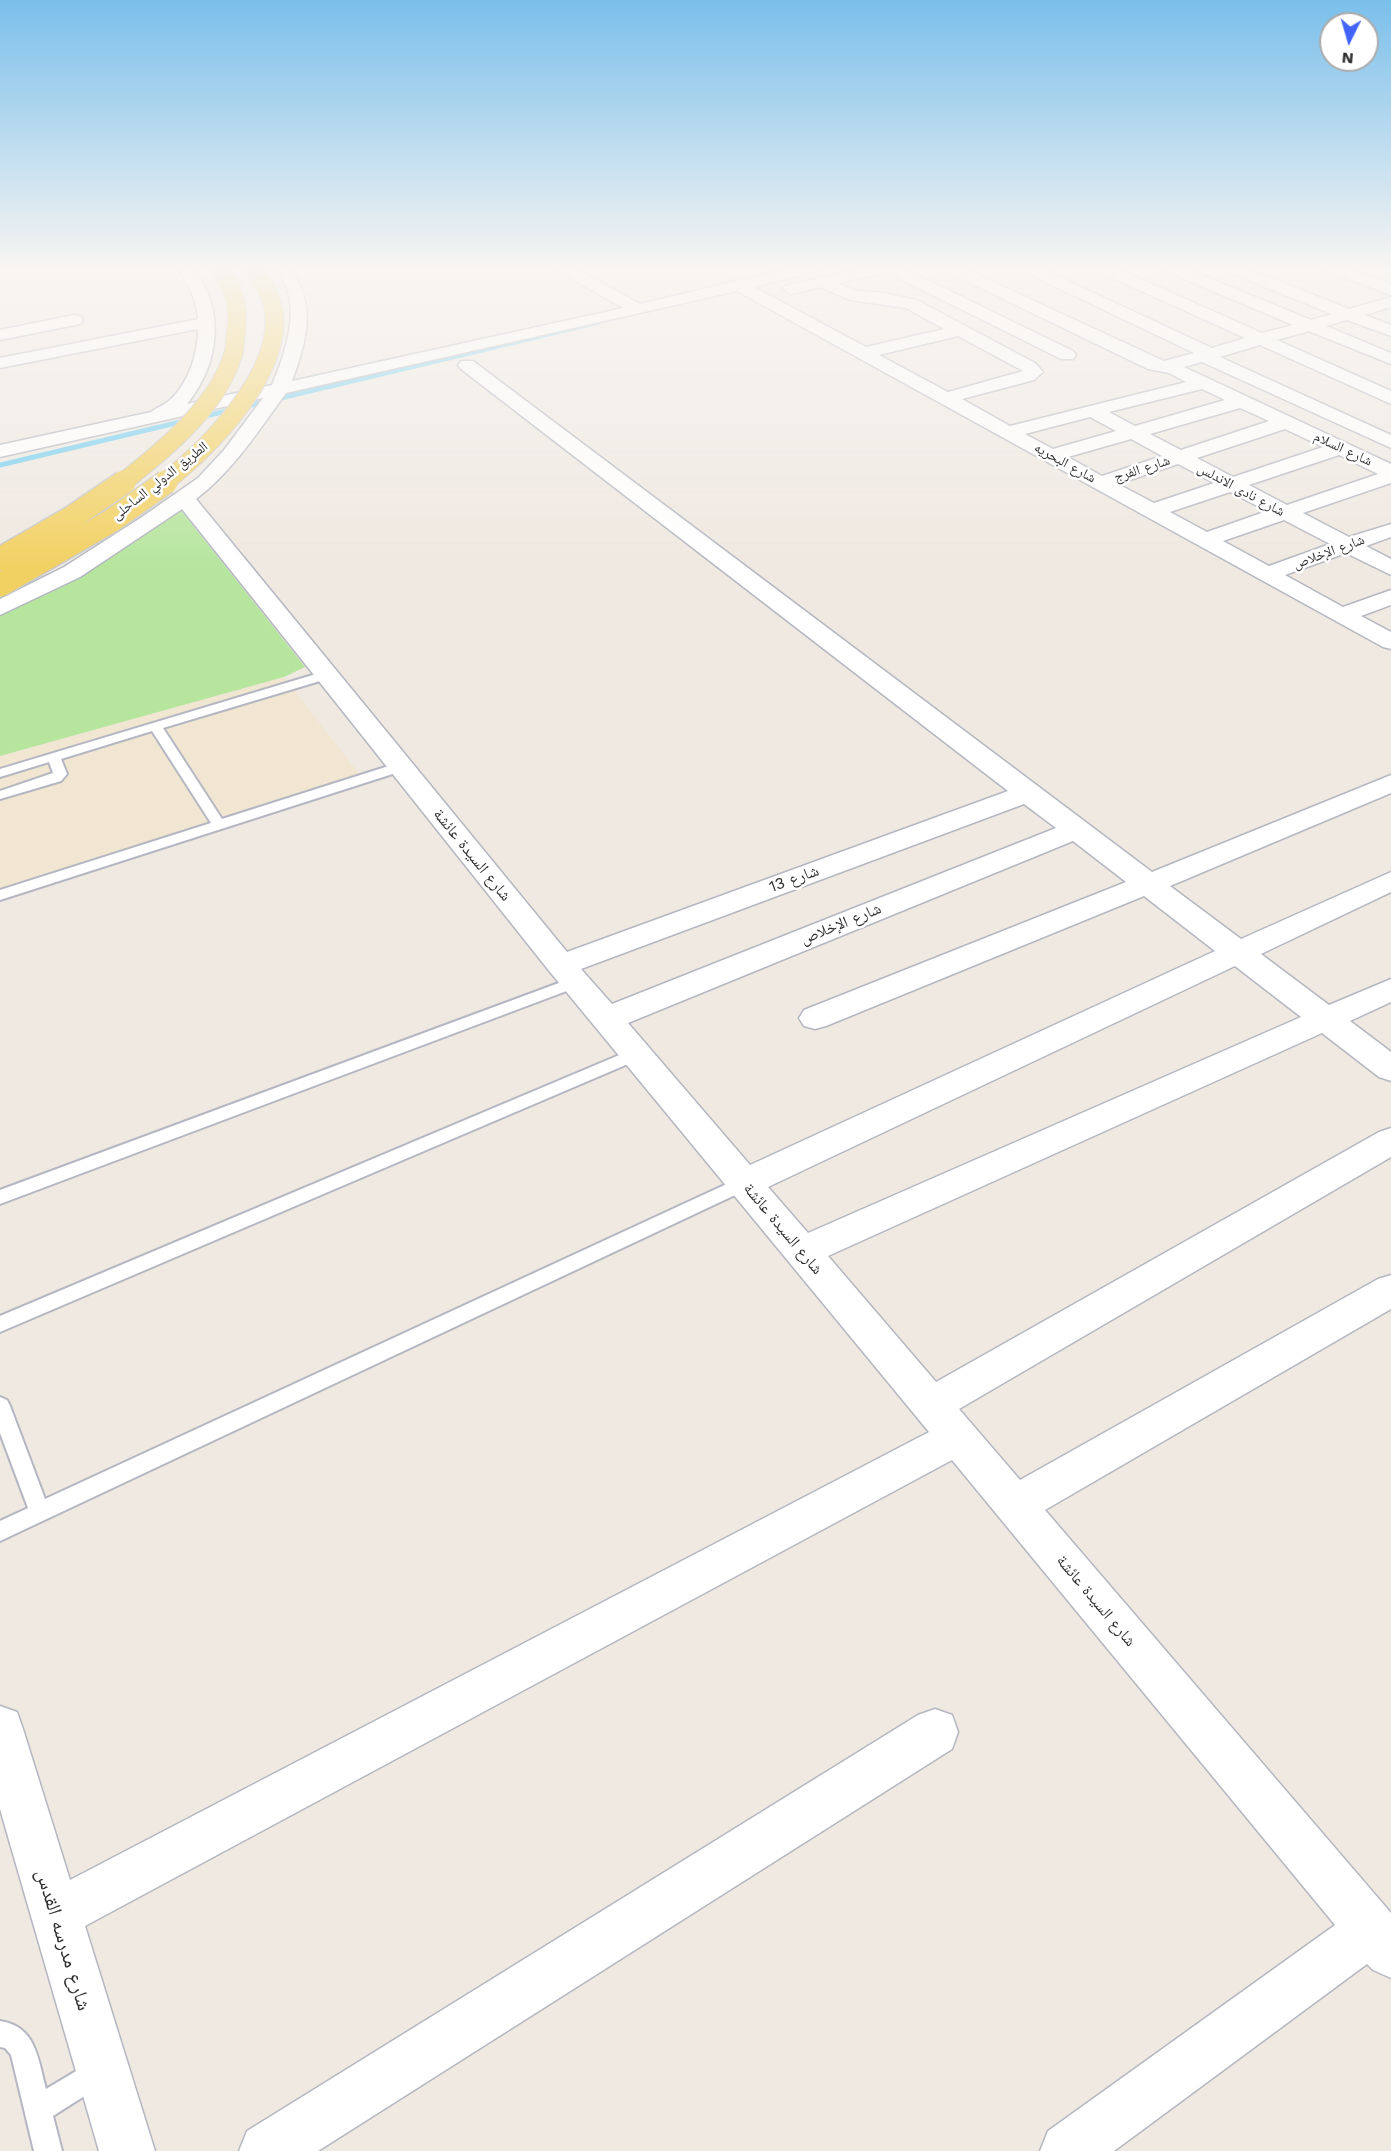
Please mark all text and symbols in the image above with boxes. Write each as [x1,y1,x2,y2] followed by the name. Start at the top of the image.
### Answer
[1319,12,1379,72] north arrow
[1341,48,1354,68] text: N
[1311,428,1375,470] street label: شارع السلام
[109,438,211,524] street label: الطريق الدولي الساحلى
[1031,439,1099,487] street label: شارع البحريه
[1112,452,1172,486] street label: شارع الفرج
[1195,460,1287,520] street label: شارع نادى الاندلس
[1291,531,1367,573] street label: شارع الإخلاص
[429,805,515,905] street label: شارع السيدة عائشة
[767,861,821,897] street label: شارع 13
[798,899,884,949] street label: شارع الإخلاص
[739,1179,827,1279] street label: شارع السيدة عائشة
[1052,1551,1140,1651] street label: شارع السيدة عائشة
[30,1866,96,2014] street label: شارع مدرسه القدس

